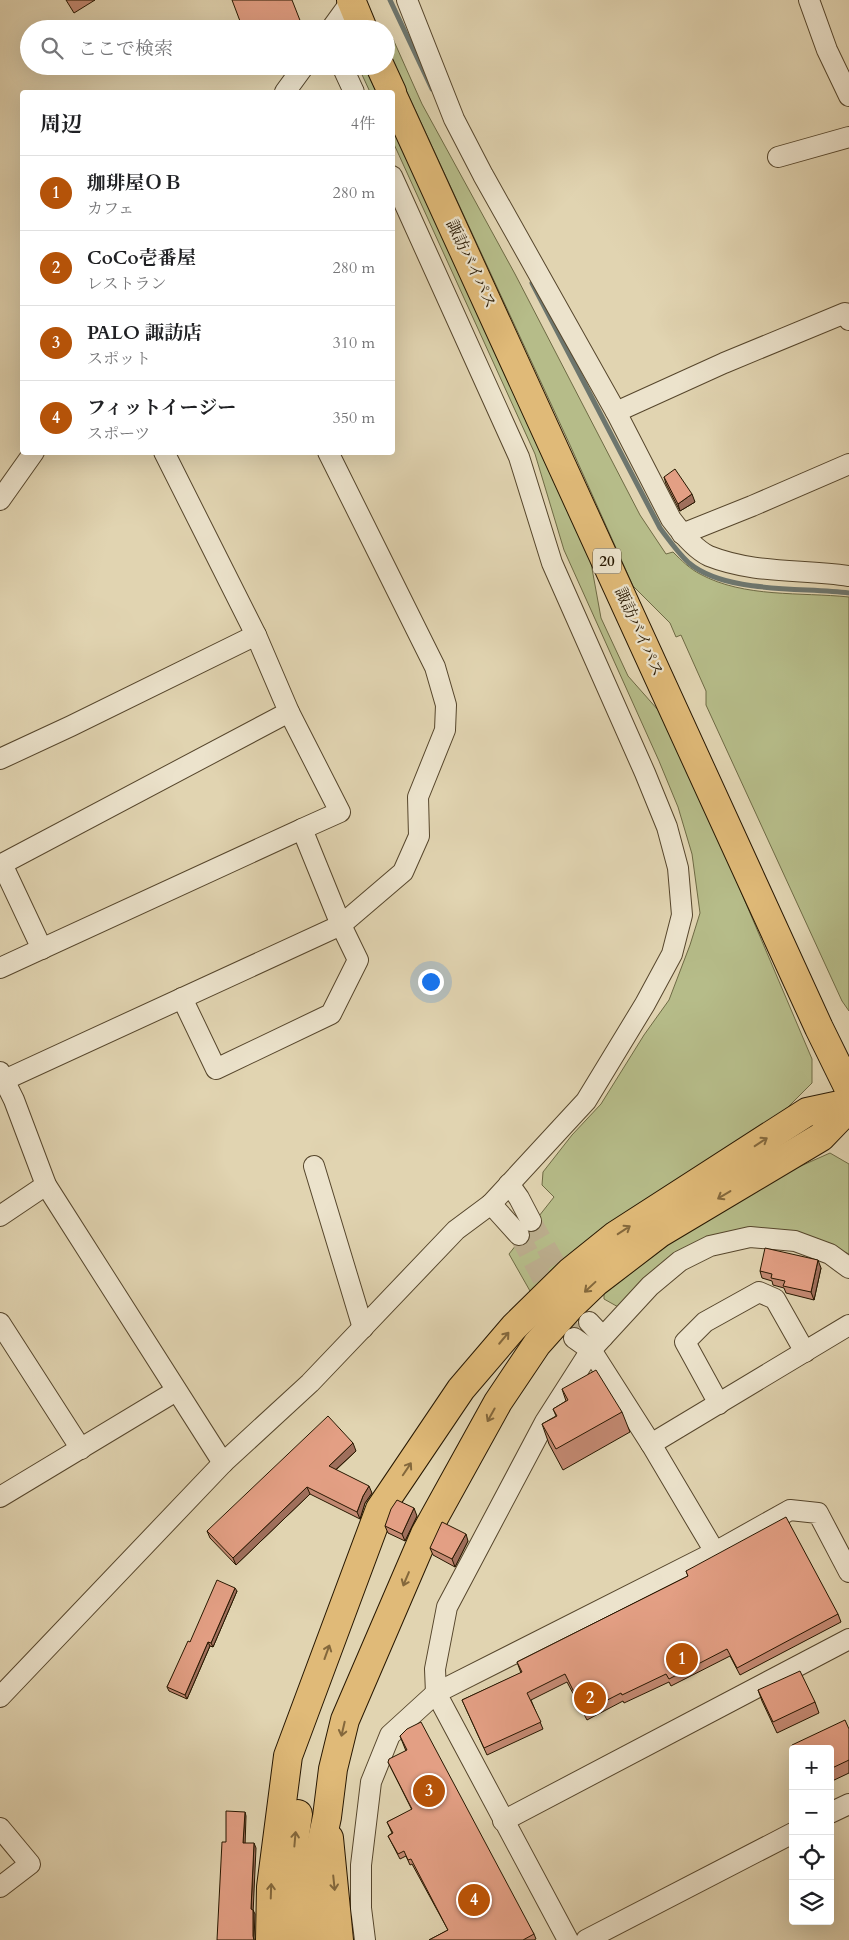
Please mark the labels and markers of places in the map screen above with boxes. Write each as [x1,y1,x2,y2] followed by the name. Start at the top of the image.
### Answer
[666,1640,698,1678] pin: 1
[574,1679,606,1717] pin: 2
[413,1772,445,1810] pin: 3
[458,1881,490,1919] pin: 4

